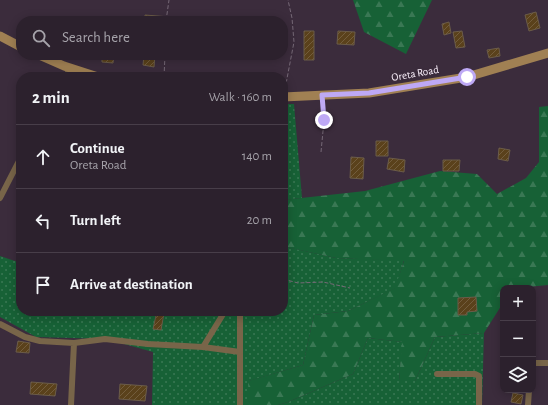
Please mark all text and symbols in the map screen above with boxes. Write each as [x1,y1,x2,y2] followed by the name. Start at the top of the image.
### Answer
[16,16,288,60] search box
[30,27,52,49] icon: search
[62,30,130,45] text: Search here
[391,64,440,83] street label: Oreta Road
[458,68,476,86] route start
[32,89,70,106] text: 2 min
[209,91,272,104] text: Walk · 160 m
[315,111,333,129] route end
[70,141,125,156] text: Continue
[32,146,54,168] icon: ahead
[242,150,272,163] text: 140 m
[70,159,127,172] text: Oreta Road
[32,210,54,232] icon: left
[70,213,121,228] text: Turn left
[247,214,272,227] text: 20 m
[32,274,54,296] icon: arrive
[70,277,193,292] text: Arrive at destination
[500,285,536,393] map controls
[500,285,536,321] button: +
[500,321,536,357] button: −
[500,357,536,393] button: layers

